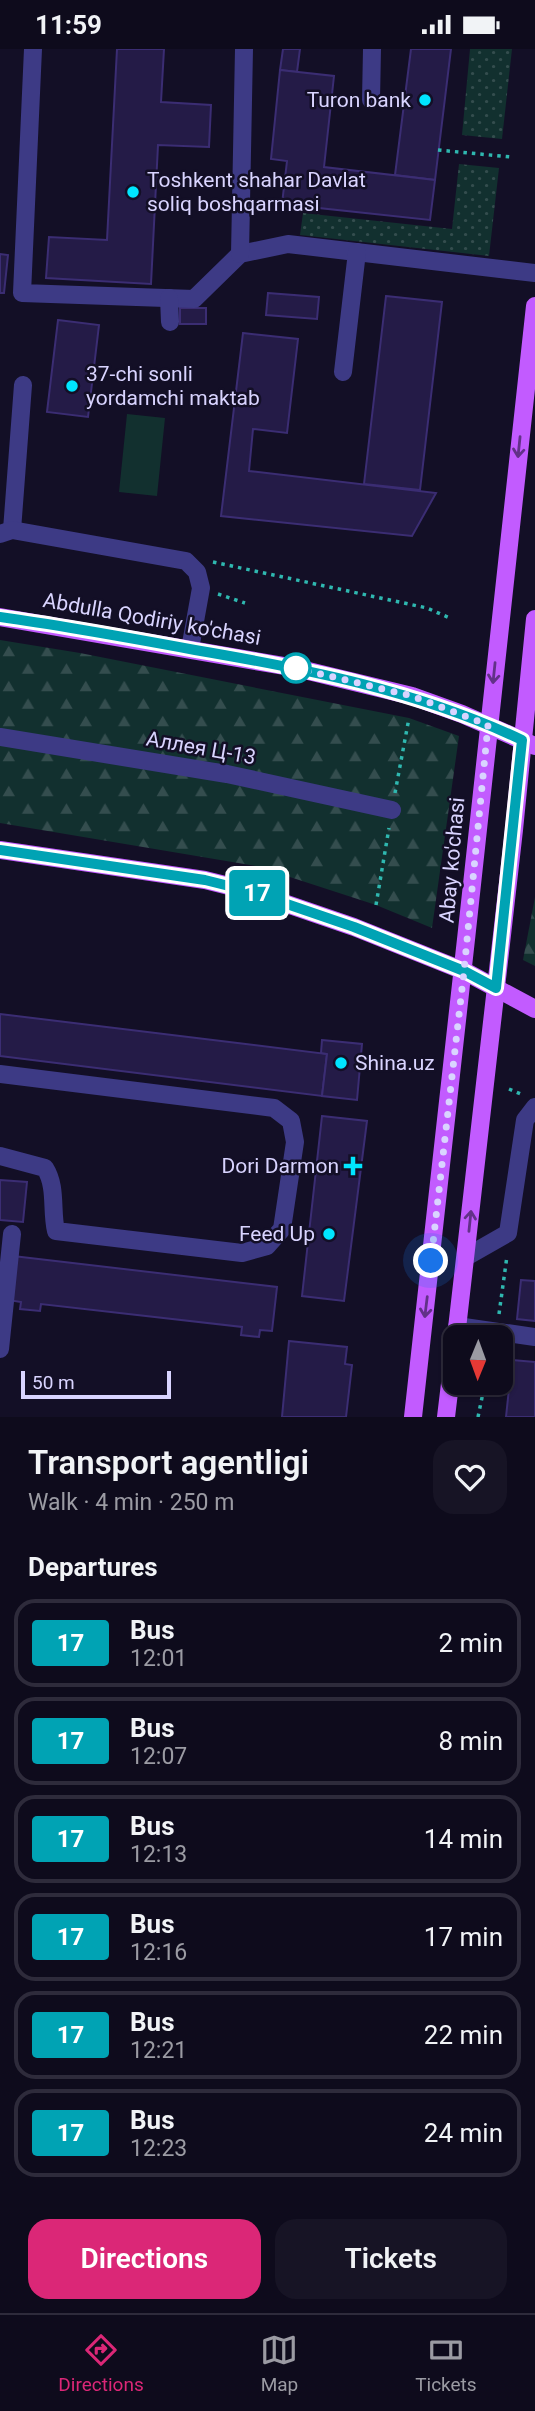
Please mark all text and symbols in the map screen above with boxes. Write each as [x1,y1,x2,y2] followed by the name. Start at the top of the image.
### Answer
[35,10,102,40] text: 11:59
[307,88,411,112] place label: Turon bank
[417,92,433,108] marker: Turon bank
[147,168,366,216] place label: Toshkent shahar Davlat soliq boshqarmasi
[125,184,141,200] marker: Toshkent shahar Davlat soliq boshqarmasi
[86,362,260,410] place label: 37-chi sonli yordamchi maktab
[64,378,80,394] marker: 37-chi sonli yordamchi maktab
[512,435,525,458] one-way arrow
[41,588,263,650] street label: Abdulla Qodiriy ko'chasi
[281,653,311,683] unlabelled marker
[487,661,500,684] one-way arrow
[144,727,258,769] street label: Аллея Ц-13
[435,796,469,924] street label: Abay ko'chasi
[226,870,288,916] line badge: 17
[243,879,271,907] text: 17
[355,1051,435,1075] place label: Shina.uz
[333,1055,349,1071] marker: Shina.uz
[222,1154,339,1178] place label: Dori Darmon
[345,1158,361,1174] marker: Dori Darmon
[463,1210,476,1232] one-way arrow
[239,1222,315,1246] place label: Feed Up
[321,1226,337,1242] marker: Feed Up
[413,1243,448,1278] your location
[419,1295,432,1318] one-way arrow
[443,1325,513,1395] north arrow
[443,1325,513,1395] map controls
[21,1368,172,1400] scale bar
[32,1371,75,1394] text: 50 m
[433,1440,507,1514] button: heart
[28,1443,309,1482] text: Transport agentligi
[28,1489,234,1516] text: Walk · 4 min · 250 m
[28,1552,158,1582] text: Departures
[130,1615,175,1645] text: Bus
[438,1628,503,1658] text: 2 min
[57,1629,84,1657] text: 17
[130,1645,187,1672] text: 12:01
[130,1713,175,1743] text: Bus
[438,1726,503,1756] text: 8 min
[57,1727,84,1755] text: 17
[130,1743,187,1770] text: 12:07
[130,1811,175,1841] text: Bus
[424,1824,503,1854] text: 14 min
[57,1825,84,1853] text: 17
[130,1841,187,1868] text: 12:13
[130,1909,175,1939] text: Bus
[424,1922,503,1952] text: 17 min
[57,1923,84,1951] text: 17
[130,1939,187,1966] text: 12:16
[130,2007,175,2037] text: Bus
[424,2020,503,2050] text: 22 min
[57,2021,84,2049] text: 17
[130,2037,187,2064] text: 12:21
[130,2105,175,2135] text: Bus
[424,2118,503,2148] text: 24 min
[57,2119,84,2147] text: 17
[130,2135,187,2162] text: 12:23
[28,2219,261,2299] button: Directions
[275,2219,507,2299] button: Tickets
[58,2331,144,2396] tab: Directions
[260,2331,298,2396] tab: Map
[415,2331,477,2396] tab: Tickets

